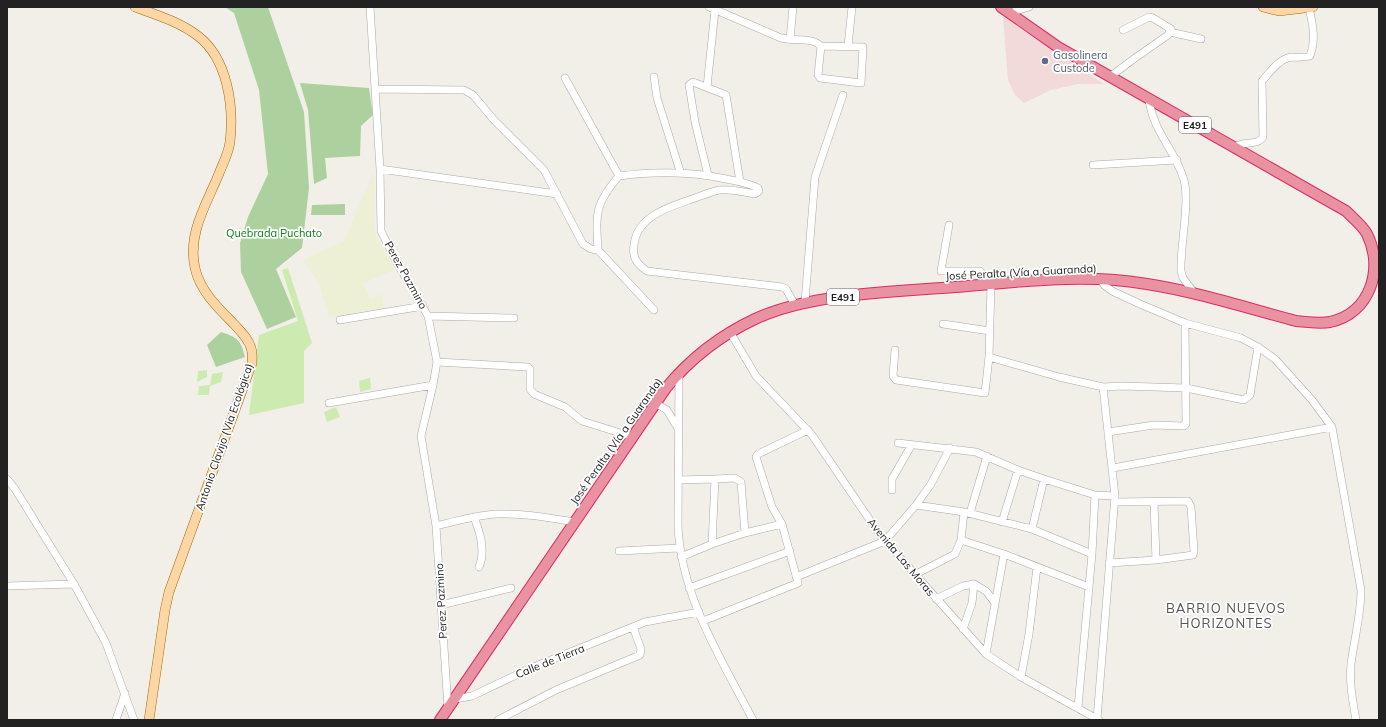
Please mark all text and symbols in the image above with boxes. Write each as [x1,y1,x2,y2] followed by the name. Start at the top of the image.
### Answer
[1053,48,1108,75] place label: Gasolinera Custode
[1040,56,1050,66] marker: Gasolinera Custode
[1179,117,1211,133] road number: E491
[226,226,322,240] park label: Quebrada Puchato
[382,239,430,311] street label: Perez Pazmino
[945,261,1097,283] street label: José Peralta (Vía a Guaranda)
[827,289,859,305] road number: E491
[192,361,256,513] street label: Antonio Clavijo (Via Ecológica)
[567,375,665,507] street label: José Peralta (Vía a Guaranda)
[864,515,938,599] street label: Avenida Las Moras
[432,563,450,639] street label: Perez Pazmino
[1166,600,1286,631] district label: BARRIO NUEVOS HORIZONTES
[513,641,587,681] street label: Calle de Tierra

